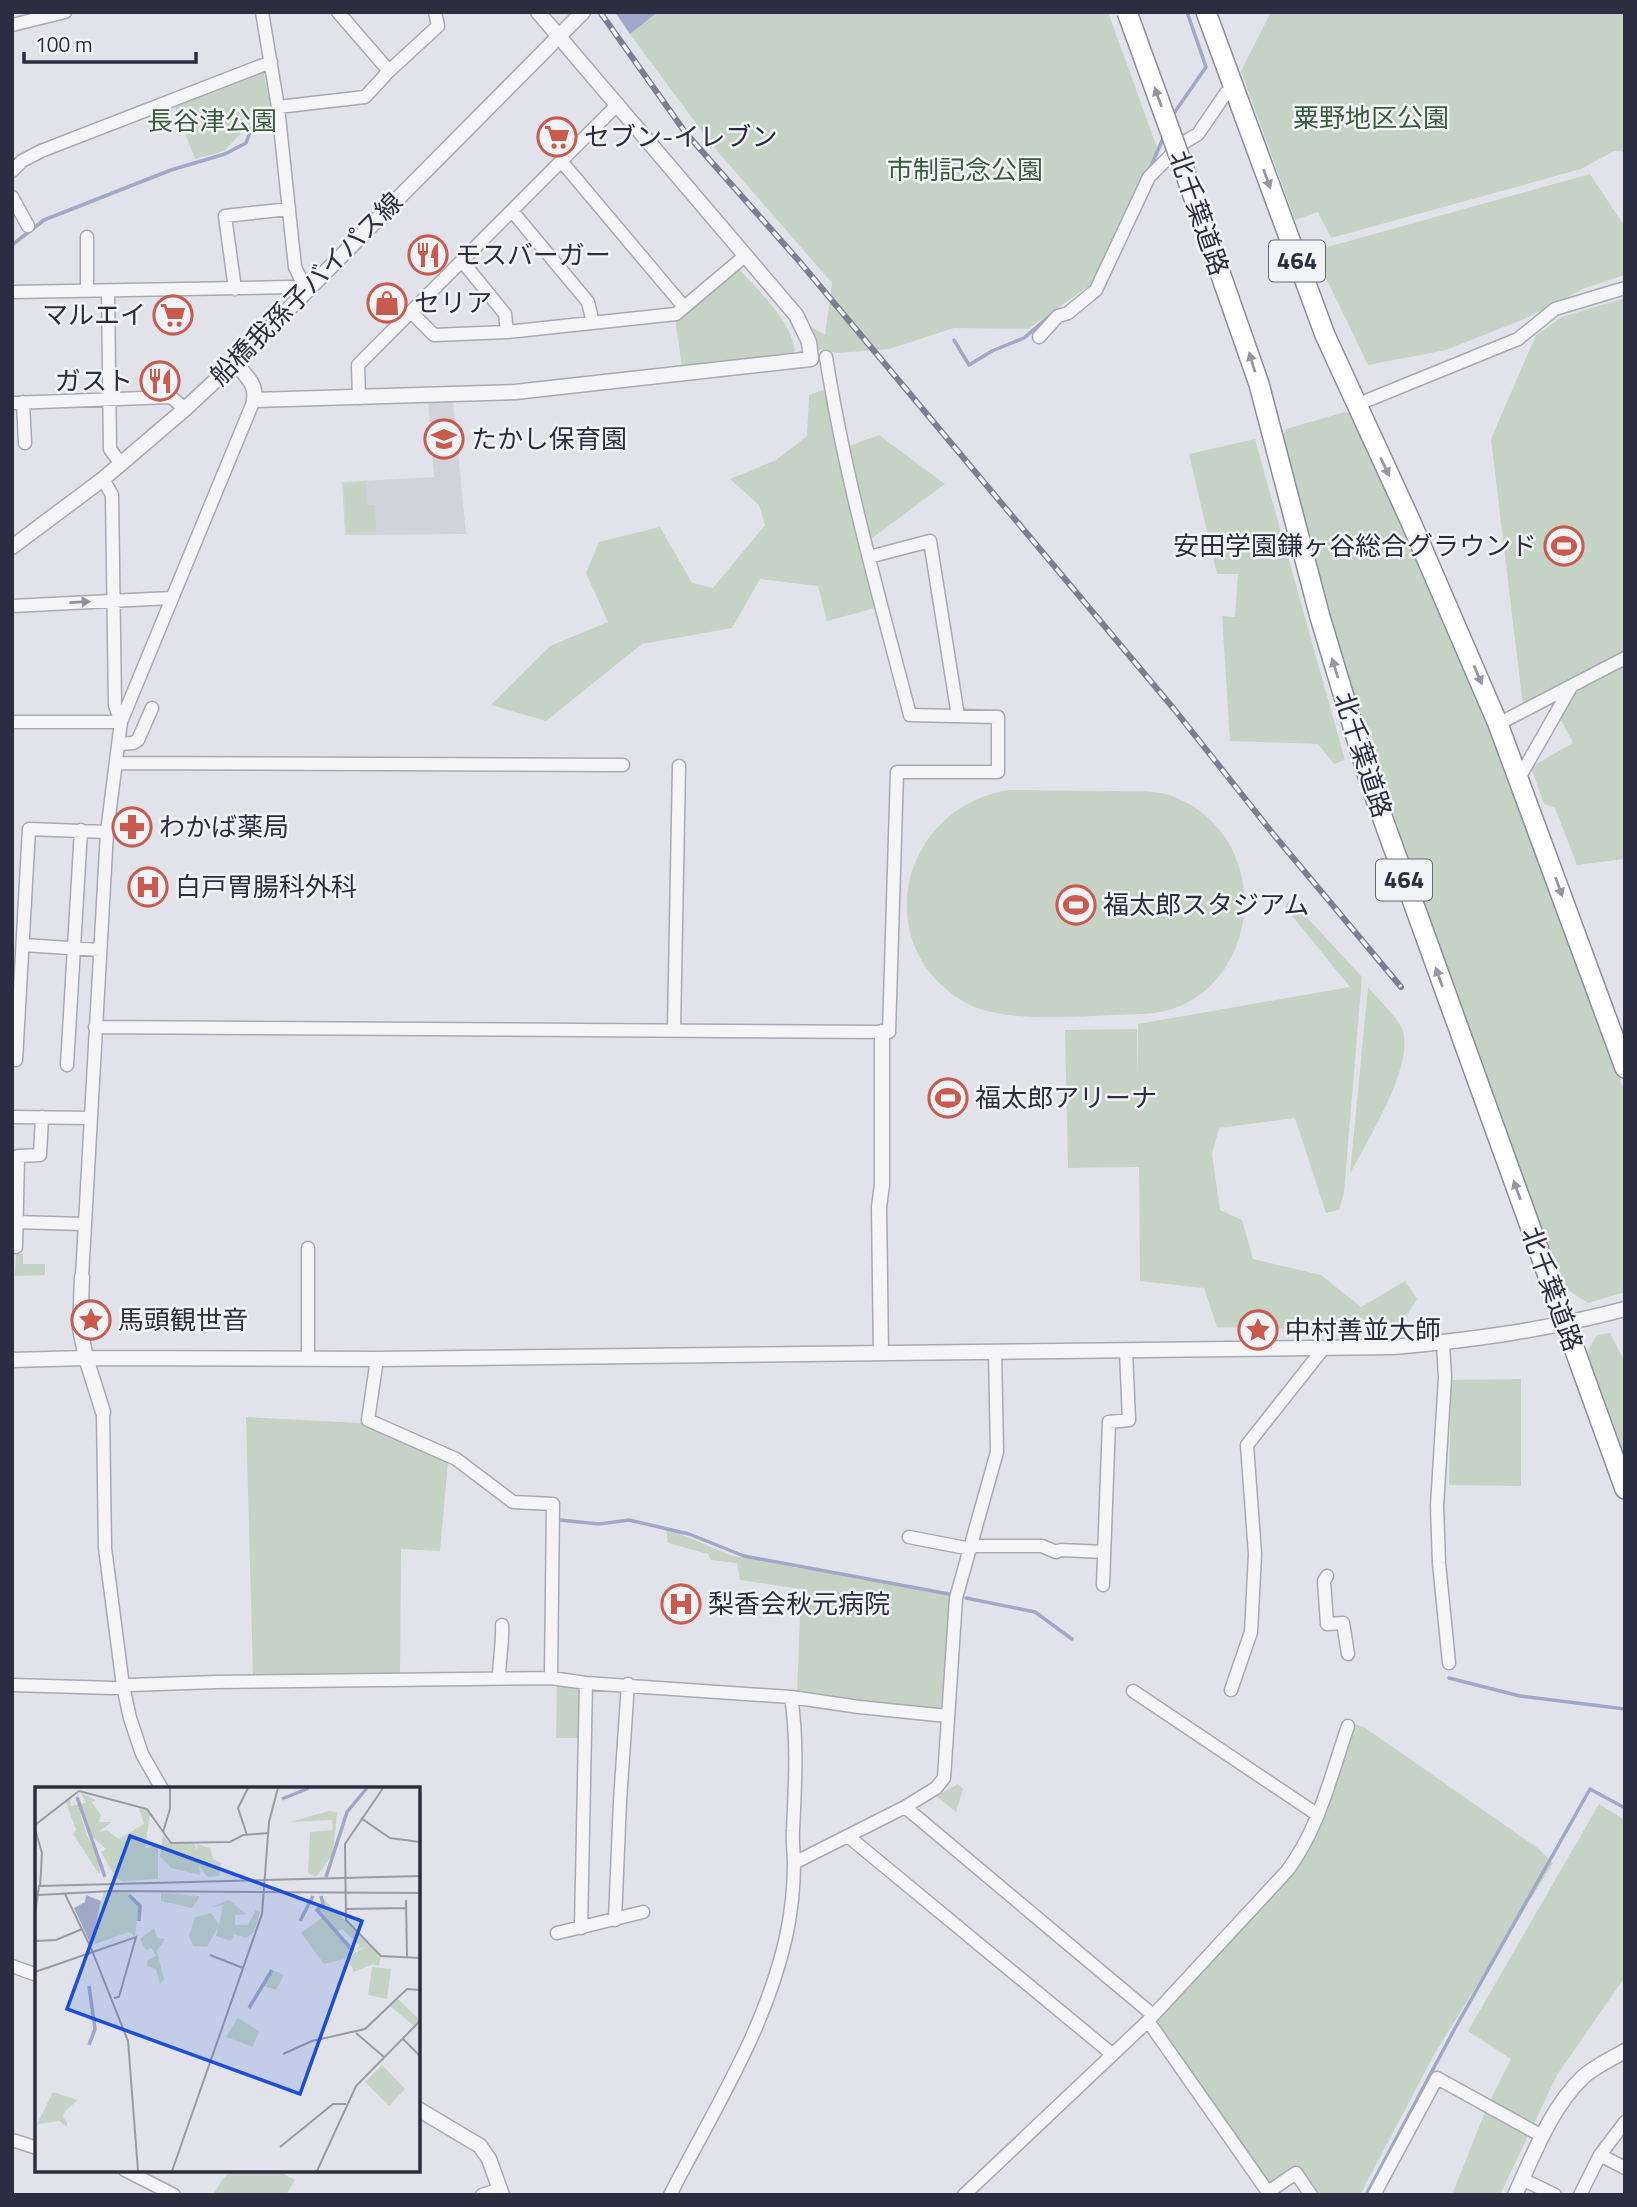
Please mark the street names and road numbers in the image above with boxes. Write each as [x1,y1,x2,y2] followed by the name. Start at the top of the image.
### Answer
[1160,145,1239,281] street label: 北千葉道路
[200,183,411,394] street label: 船橋我孫子バイパス線
[1269,240,1325,282] road number: 464
[1325,687,1402,823] street label: 北千葉道路
[1376,860,1432,900] road number: 464
[1512,1221,1593,1357] street label: 北千葉道路

